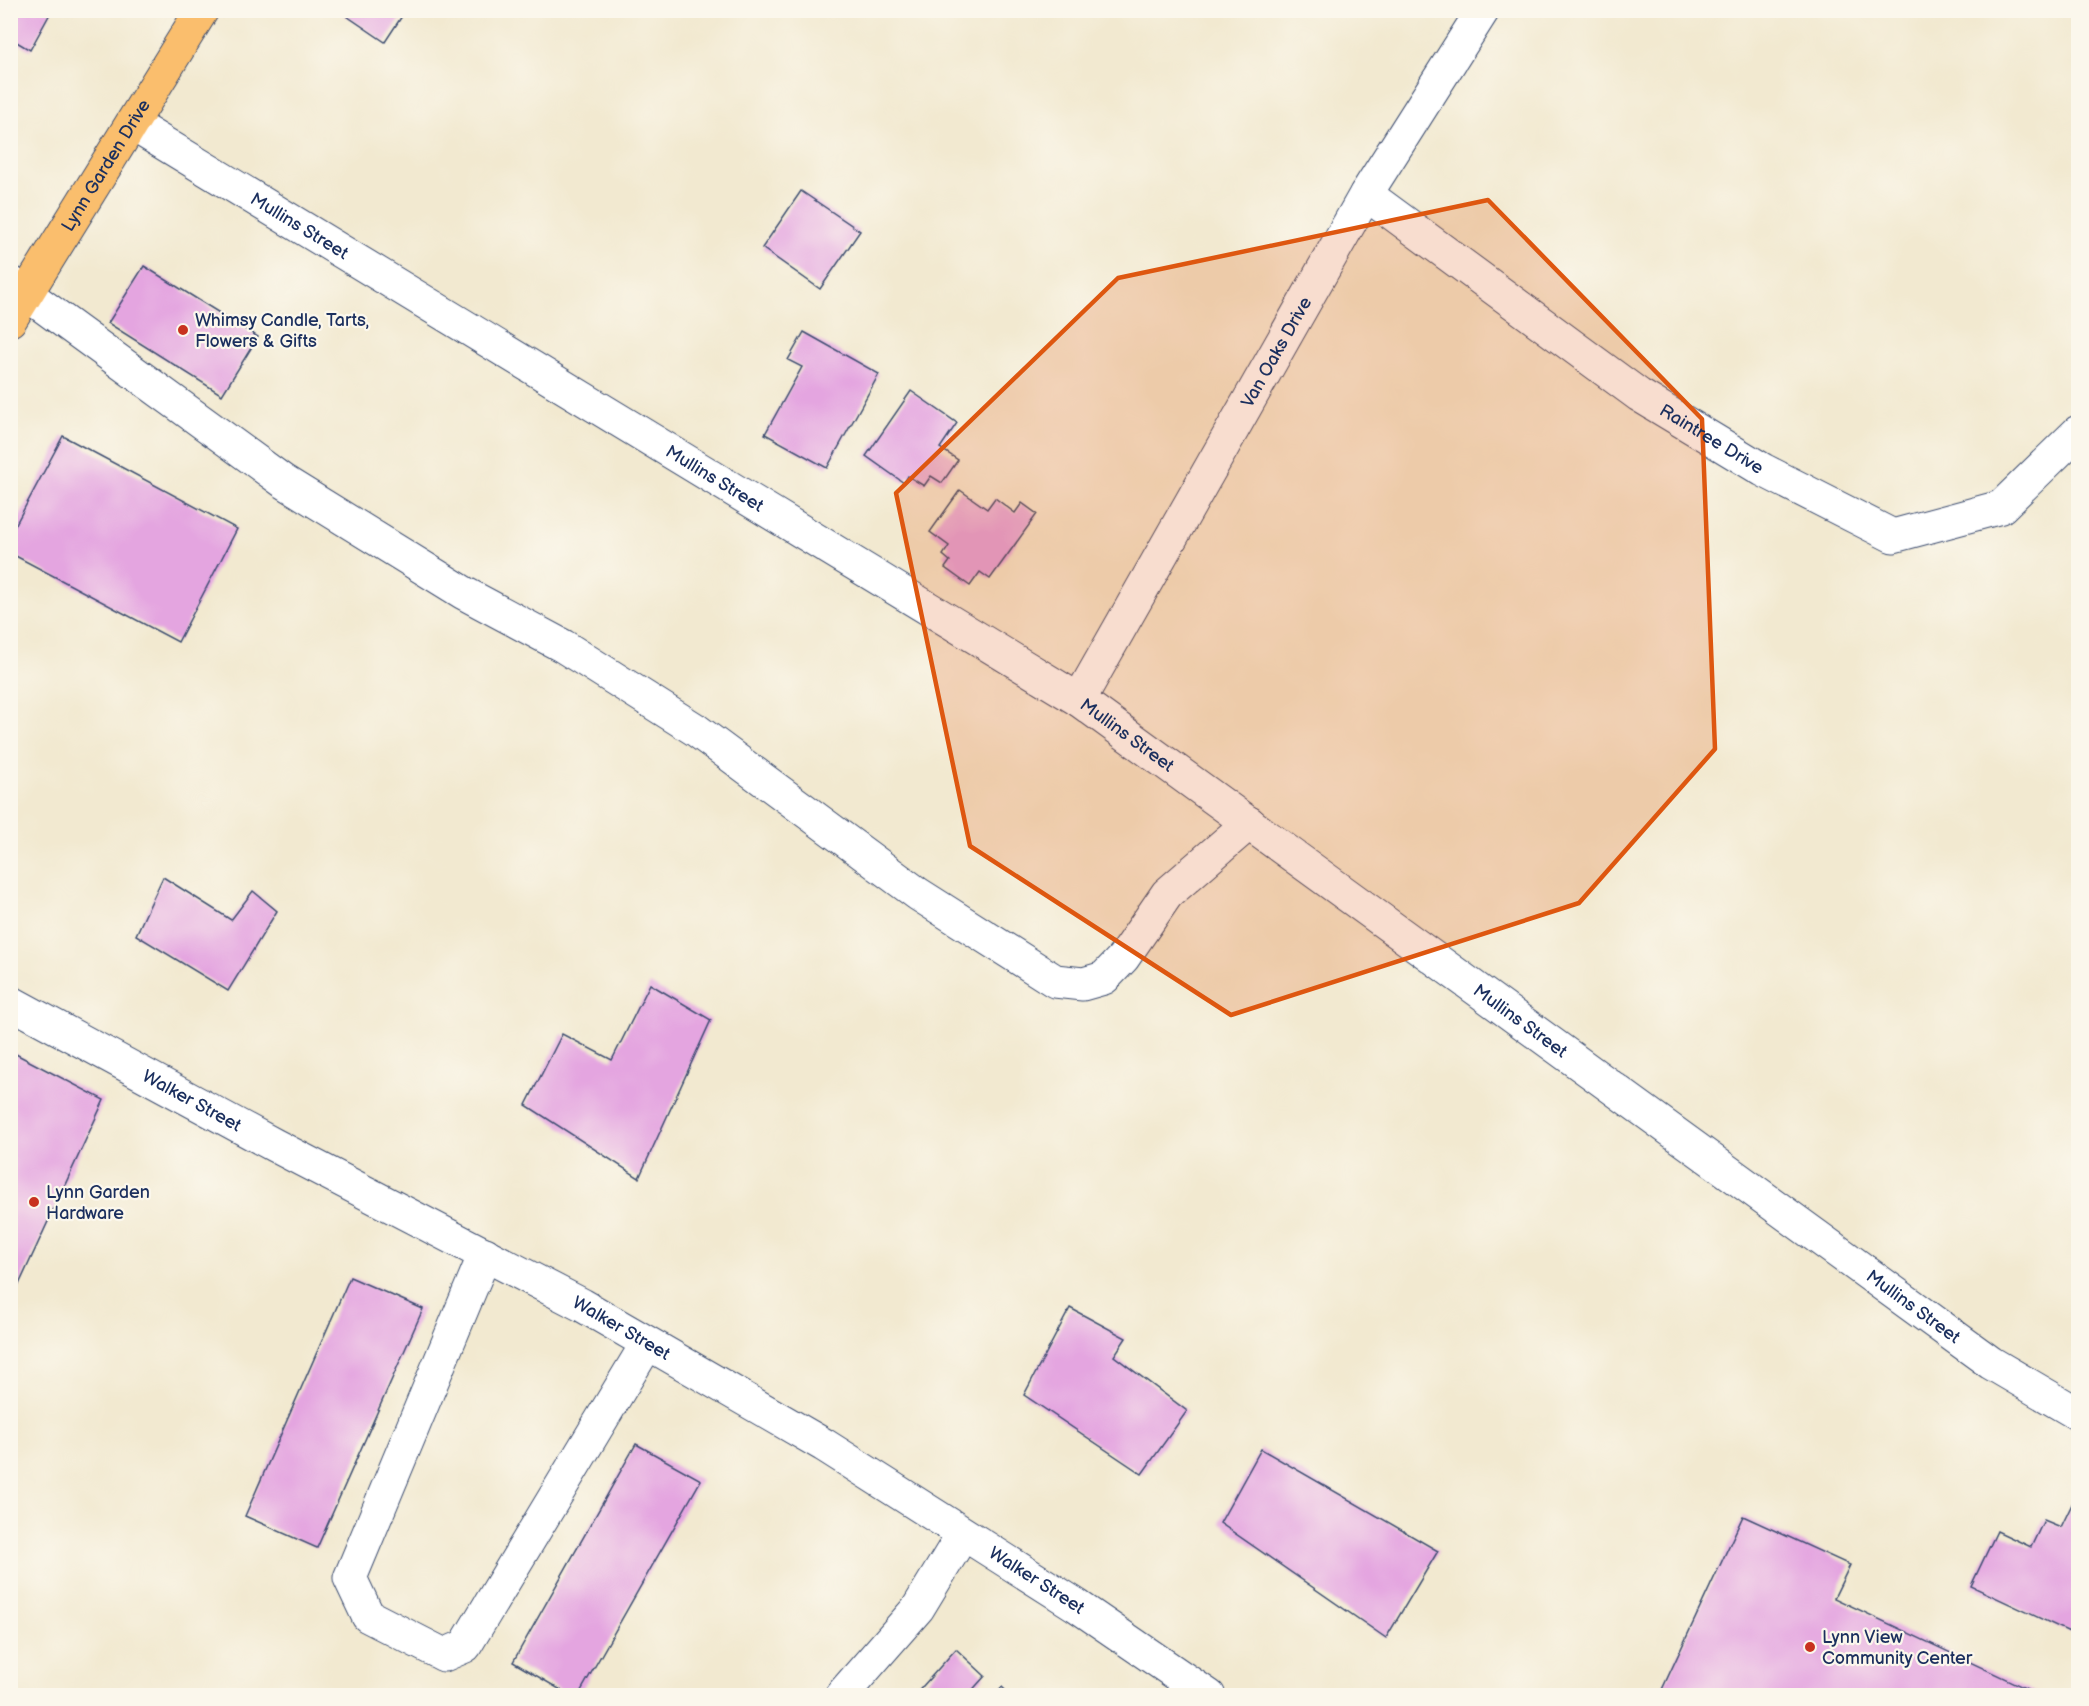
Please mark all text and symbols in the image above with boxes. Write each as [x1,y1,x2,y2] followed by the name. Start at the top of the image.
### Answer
[57,95,155,235] street label: Lynn Garden Drive
[247,188,353,264] street label: Mullins Street
[1237,293,1316,411] street label: Van Oaks Drive
[195,310,369,352] place label: Whimsy Candle, Tarts, Flowers & Gifts
[176,323,190,337] marker: Whimsy Candle, Tarts, Flowers & Gifts
[1656,400,1768,479] street label: Raintree Drive
[662,441,768,516] street label: Mullins Street
[1076,694,1179,776] street label: Mullins Street
[1469,980,1572,1062] street label: Mullins Street
[139,1065,245,1136] street label: Walker Street
[46,1182,150,1224] place label: Lynn Garden Hardware
[27,1195,41,1209] marker: Lynn Garden Hardware
[1862,1265,1965,1348] street label: Mullins Street
[569,1292,674,1365] street label: Walker Street
[985,1542,1089,1619] street label: Walker Street
[1822,1627,1973,1669] place label: Lynn View Community Center
[1803,1640,1817,1654] marker: Lynn View Community Center

